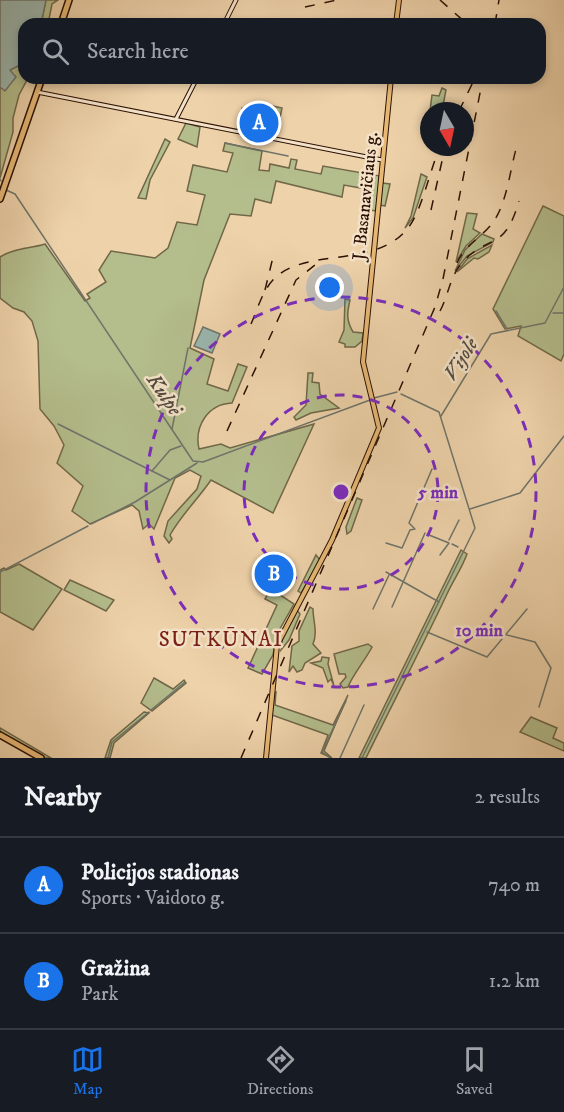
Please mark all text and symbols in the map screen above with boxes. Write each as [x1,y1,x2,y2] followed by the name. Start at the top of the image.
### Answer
[18,18,546,84] search box
[39,35,72,68] icon: search
[87,38,189,65] text: Search here
[240,100,278,146] pin: A
[420,102,474,156] north arrow
[348,131,384,263] street label: J. Basanavičiaus g.
[315,273,344,302] your location
[439,333,485,386] water label: Vijolė
[140,368,187,421] water label: Kulpė
[331,482,351,502] centre of rings
[417,482,459,504] text: 5 min
[254,552,294,596] pin: B
[455,620,503,642] text: 10 min
[159,626,283,653] district label: SUTKŪNAI
[24,781,101,814] text: Nearby
[475,785,540,810] text: 2 results
[81,859,239,886] text: Policijos stadionas
[37,873,50,898] text: A
[488,873,540,898] text: 740 m
[81,886,225,911] text: Sports · Vaidoto g.
[81,955,150,982] text: Gražina
[37,969,50,994] text: B
[489,969,540,994] text: 1.2 km
[81,982,118,1007] text: Park
[71,1043,104,1099] tab: Map
[247,1043,313,1099] tab: Directions
[456,1043,493,1099] tab: Saved

